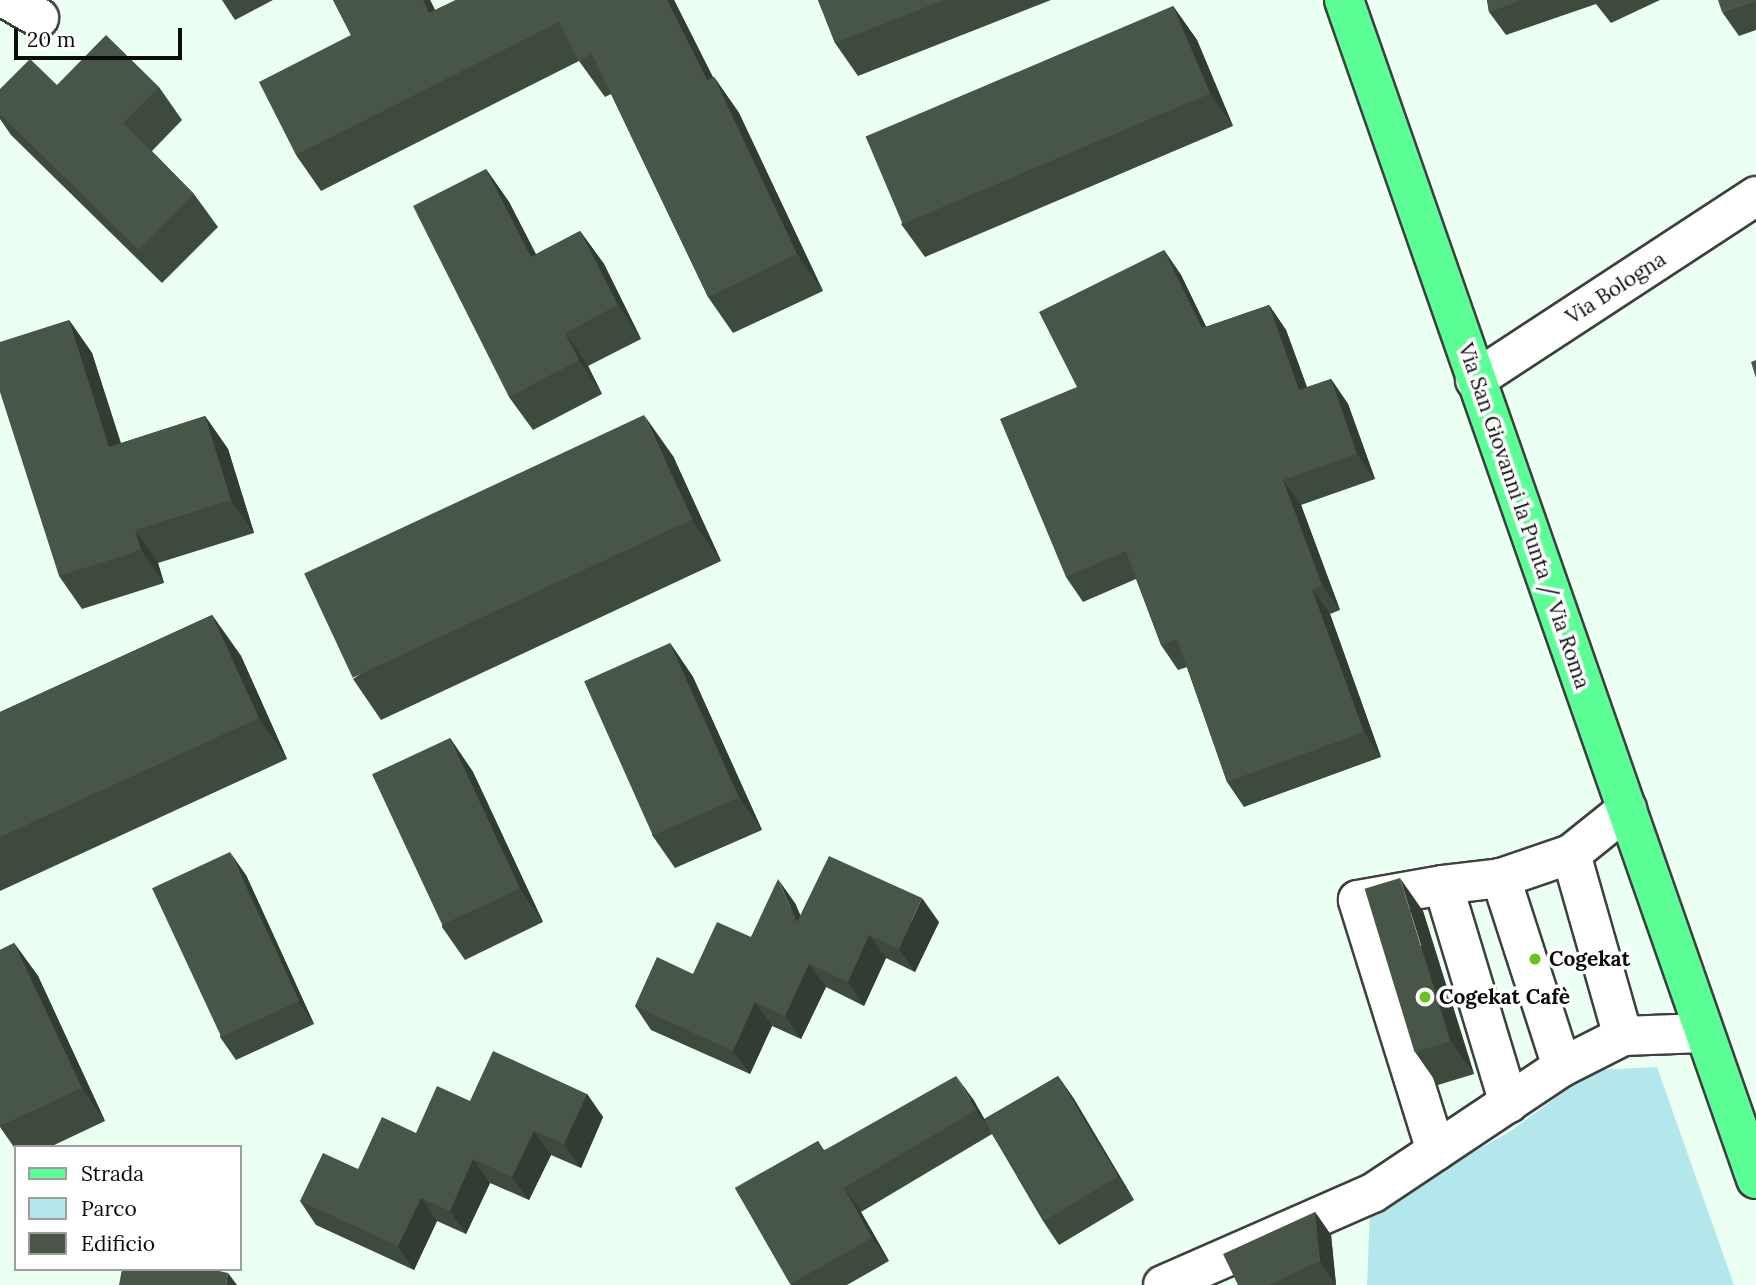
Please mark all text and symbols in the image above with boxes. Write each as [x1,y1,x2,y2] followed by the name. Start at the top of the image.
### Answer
[18,14,186,58] scale bar
[27,26,76,53] text: 20 m
[1561,246,1671,330] street label: Via Bologna
[1453,340,1595,692] street label: Via San Giovanni la Punta / Via Roma
[1549,946,1630,972] place label: Cogekat
[1527,951,1543,967] marker: Cogekat
[1439,984,1570,1010] place label: Cogekat Cafè
[1417,989,1433,1005] marker: Cogekat Cafè
[14,1145,242,1271] legend
[81,1160,144,1187] text: Strada
[81,1195,137,1222] text: Parco
[81,1230,155,1257] text: Edificio

